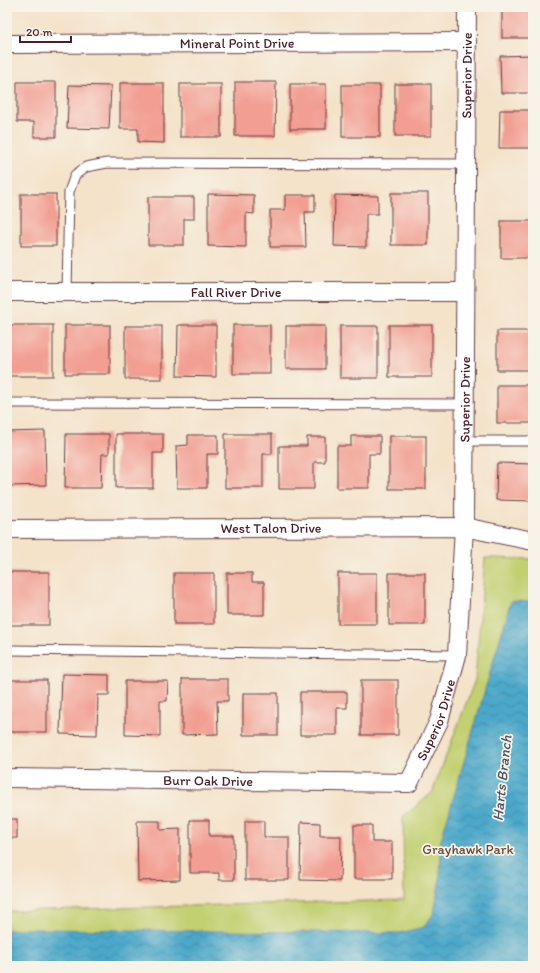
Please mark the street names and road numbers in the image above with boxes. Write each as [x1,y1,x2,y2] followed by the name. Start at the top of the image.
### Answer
[458,32,476,119] street label: Superior Drive
[180,35,295,52] street label: Mineral Point Drive
[191,284,282,301] street label: Fall River Drive
[456,356,474,443] street label: Superior Drive
[220,520,322,537] street label: West Talon Drive
[413,677,459,764] street label: Superior Drive
[163,772,253,790] street label: Burr Oak Drive

